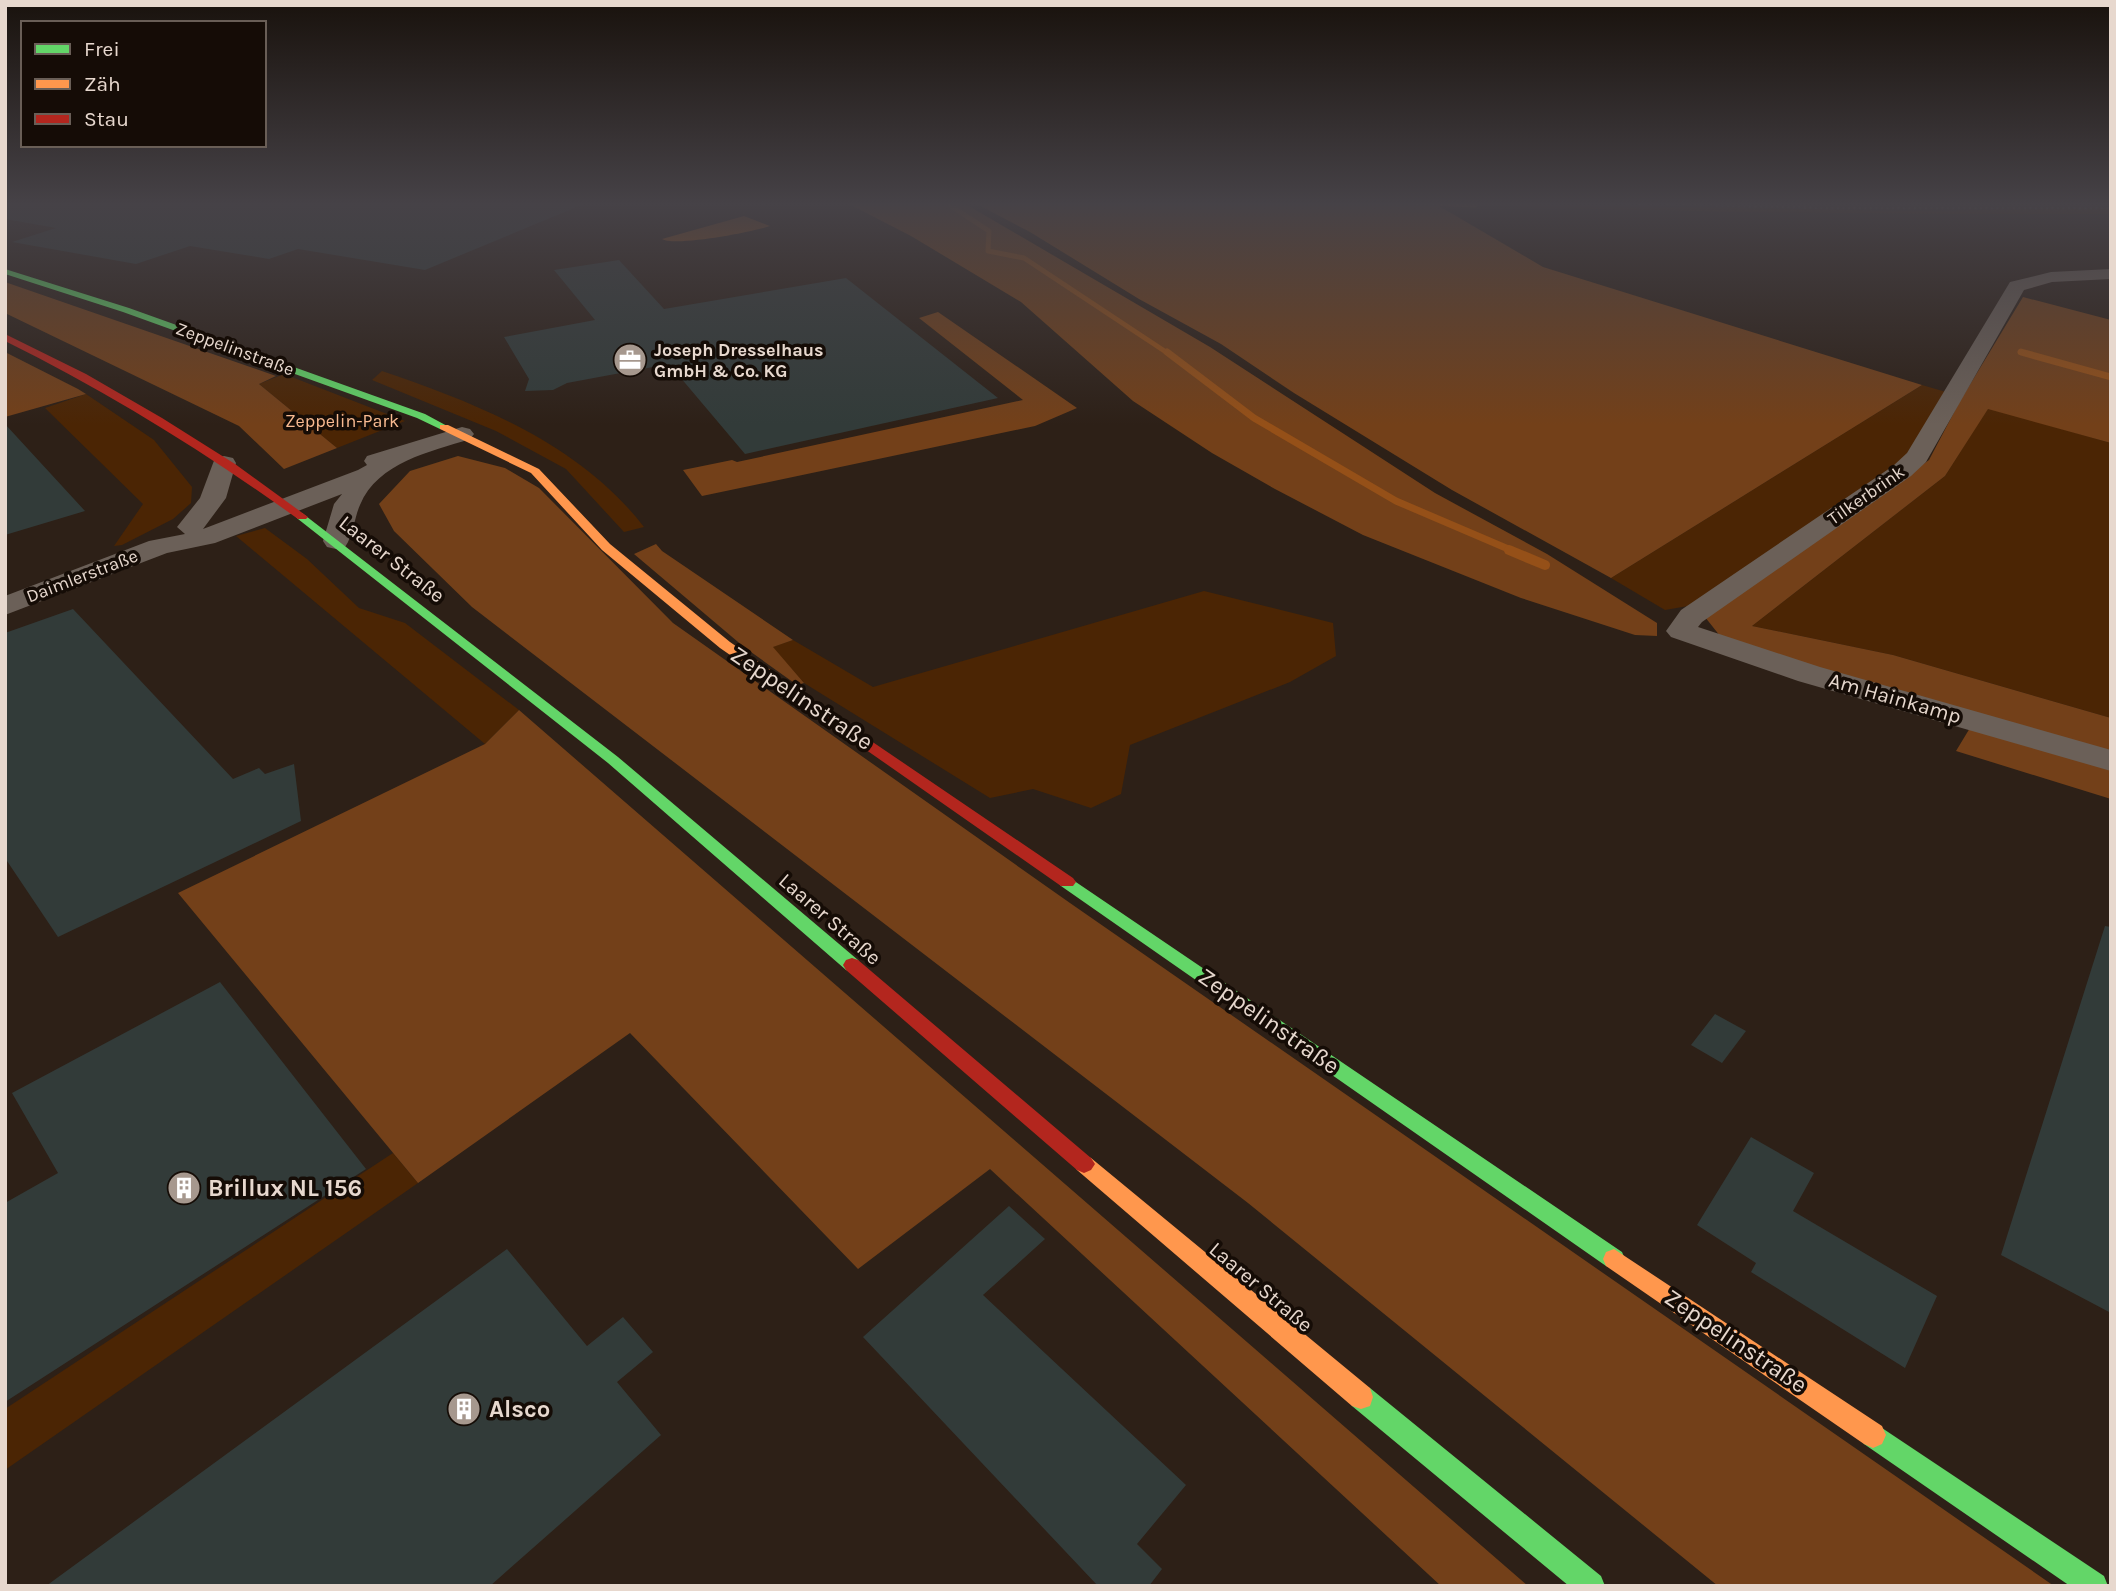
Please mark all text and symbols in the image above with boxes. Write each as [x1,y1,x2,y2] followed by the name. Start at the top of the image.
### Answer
[21,21,266,147] legend
[84,37,120,61] text: Frei
[84,72,121,96] text: Zäh
[84,107,129,131] text: Stau
[173,317,297,381] street label: Zeppelinstraße
[654,339,823,382] place label: Joseph Dresselhaus GmbH & Co. KG
[611,341,649,379] office icon: Joseph Dresselhaus GmbH & Co. KG
[285,410,399,432] park label: Zeppelin-Park
[1823,461,1909,529] street label: Tilkerbrink
[334,510,450,608] street label: Laarer Straße
[23,545,141,607] street label: Daimlerstraße
[725,640,879,756] street label: Zeppelinstraße
[1826,668,1964,728] street label: Am Hainkamp
[774,868,886,970] street label: Laarer Straße
[1193,962,1345,1080] street label: Zeppelinstraße
[165,1169,203,1207] building icon: Brillux NL 156
[208,1174,362,1202] place label: Brillux NL 156
[1205,1237,1317,1337] street label: Laarer Straße
[1659,1283,1813,1399] street label: Zeppelinstraße
[445,1390,483,1428] building icon: Alsco
[489,1395,550,1423] place label: Alsco

